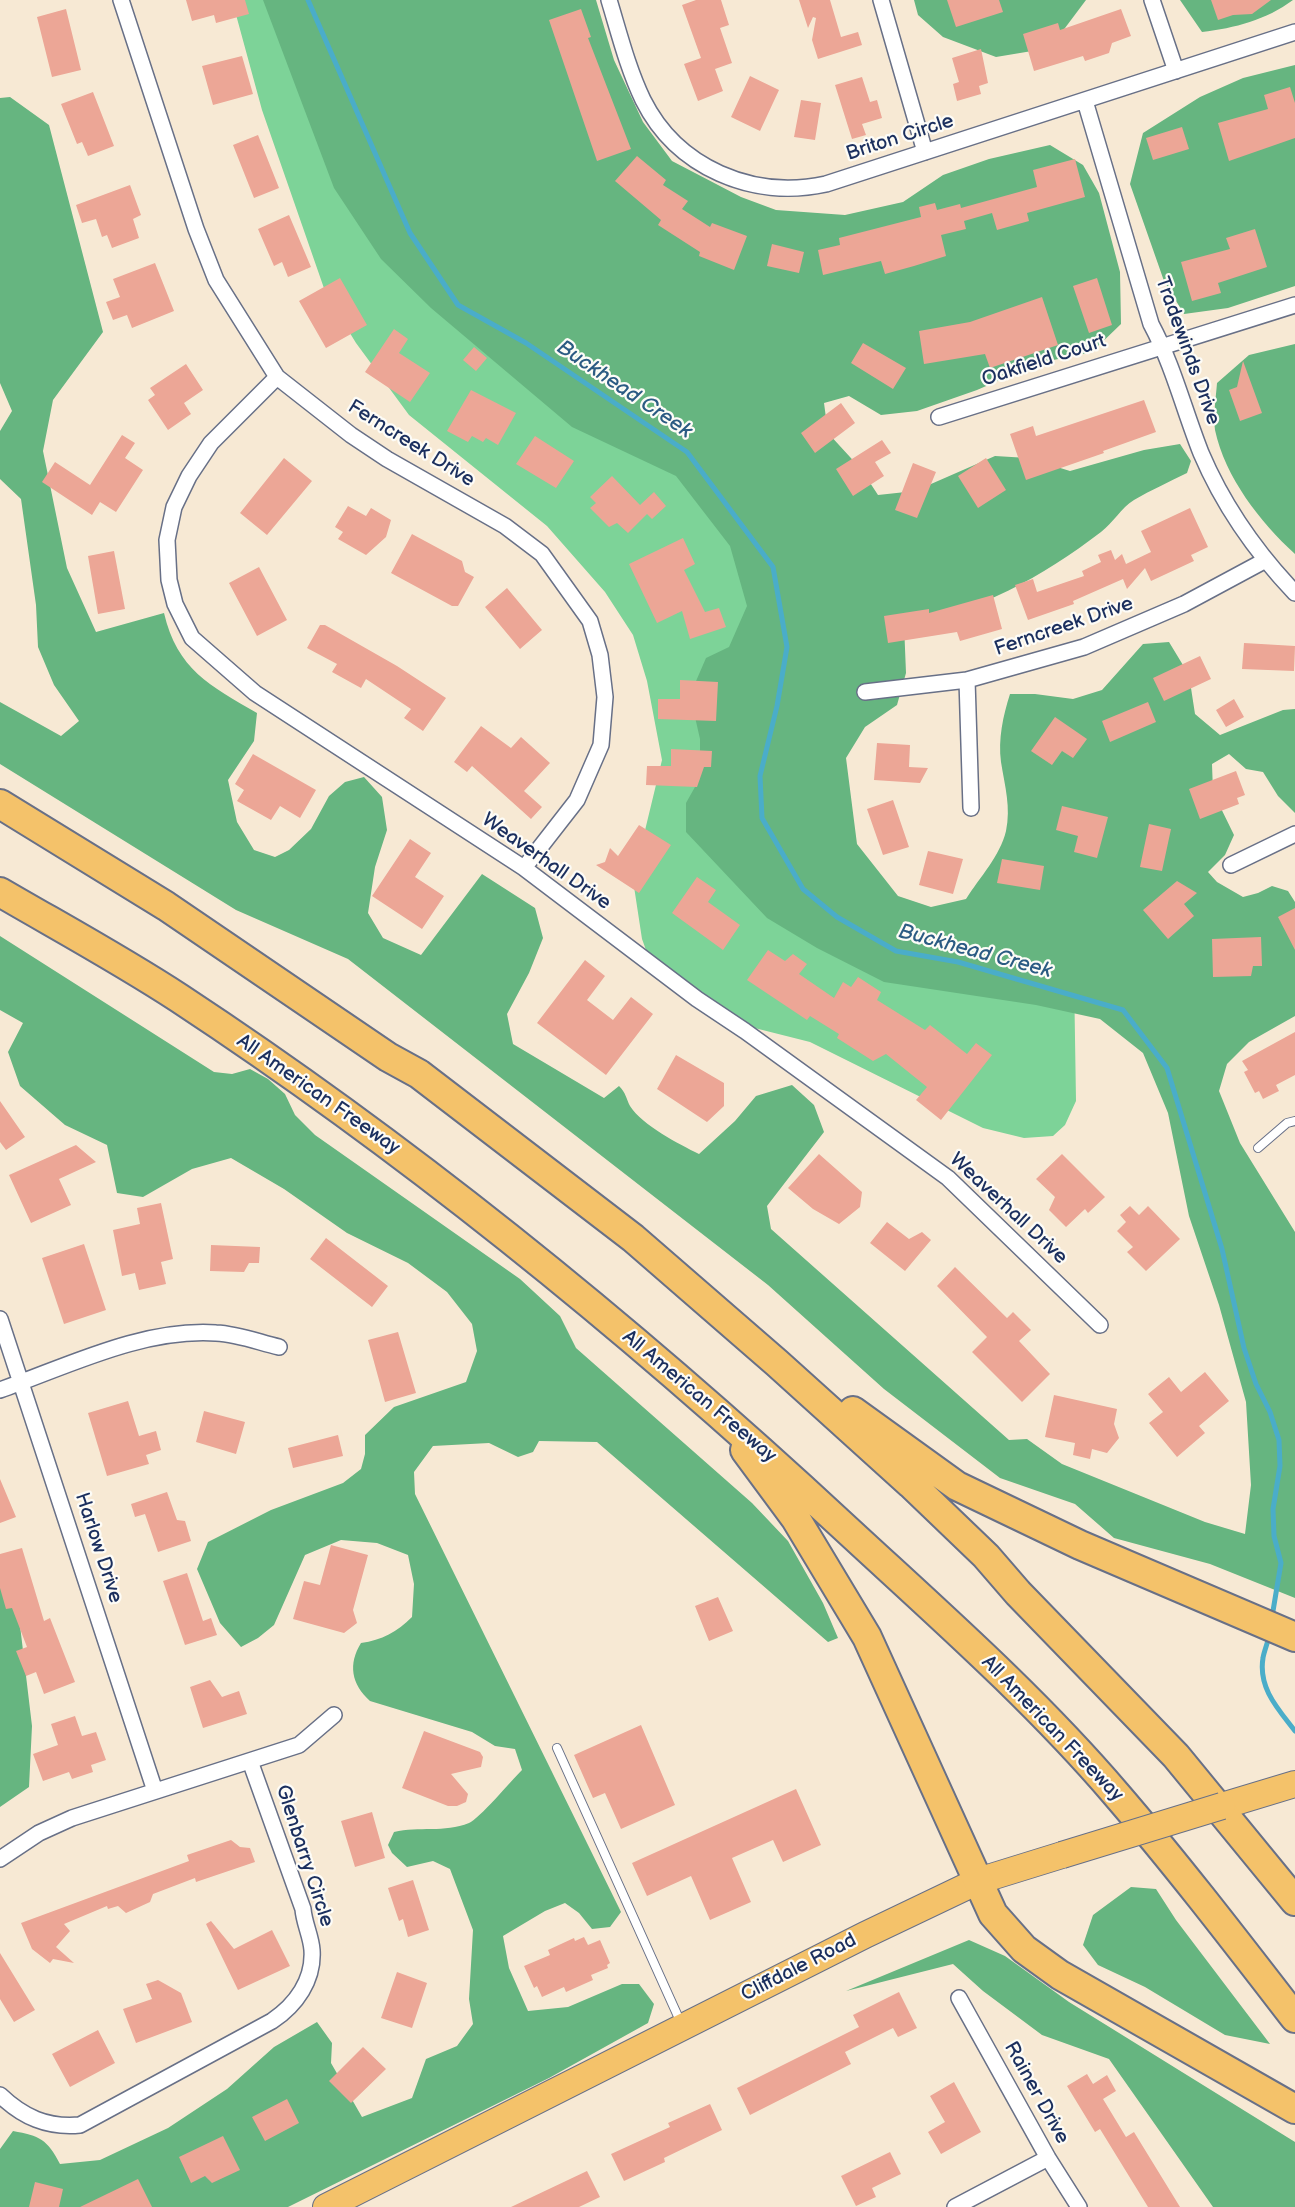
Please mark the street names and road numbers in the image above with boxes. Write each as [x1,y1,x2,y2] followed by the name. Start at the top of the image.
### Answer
[843,109,957,167] street label: Briton Circle
[1149,274,1225,428] street label: Tradewinds Drive
[979,330,1109,392] street label: Oakfield Court
[343,395,479,493] street label: Ferncreek Drive
[992,592,1136,662] street label: Ferncreek Drive
[477,808,615,916] street label: Weaverhall Drive
[232,1030,404,1160] street label: All American Freeway
[944,1148,1072,1270] street label: Weaverhall Drive
[617,1326,781,1468] street label: All American Freeway
[69,1490,127,1606] street label: Harlow Drive
[976,1651,1128,1807] street label: All American Freeway
[270,1782,338,1930] street label: Glenbarry Circle
[737,1929,861,2007] street label: Cliffdale Road
[998,2038,1074,2148] street label: Rainer Drive

